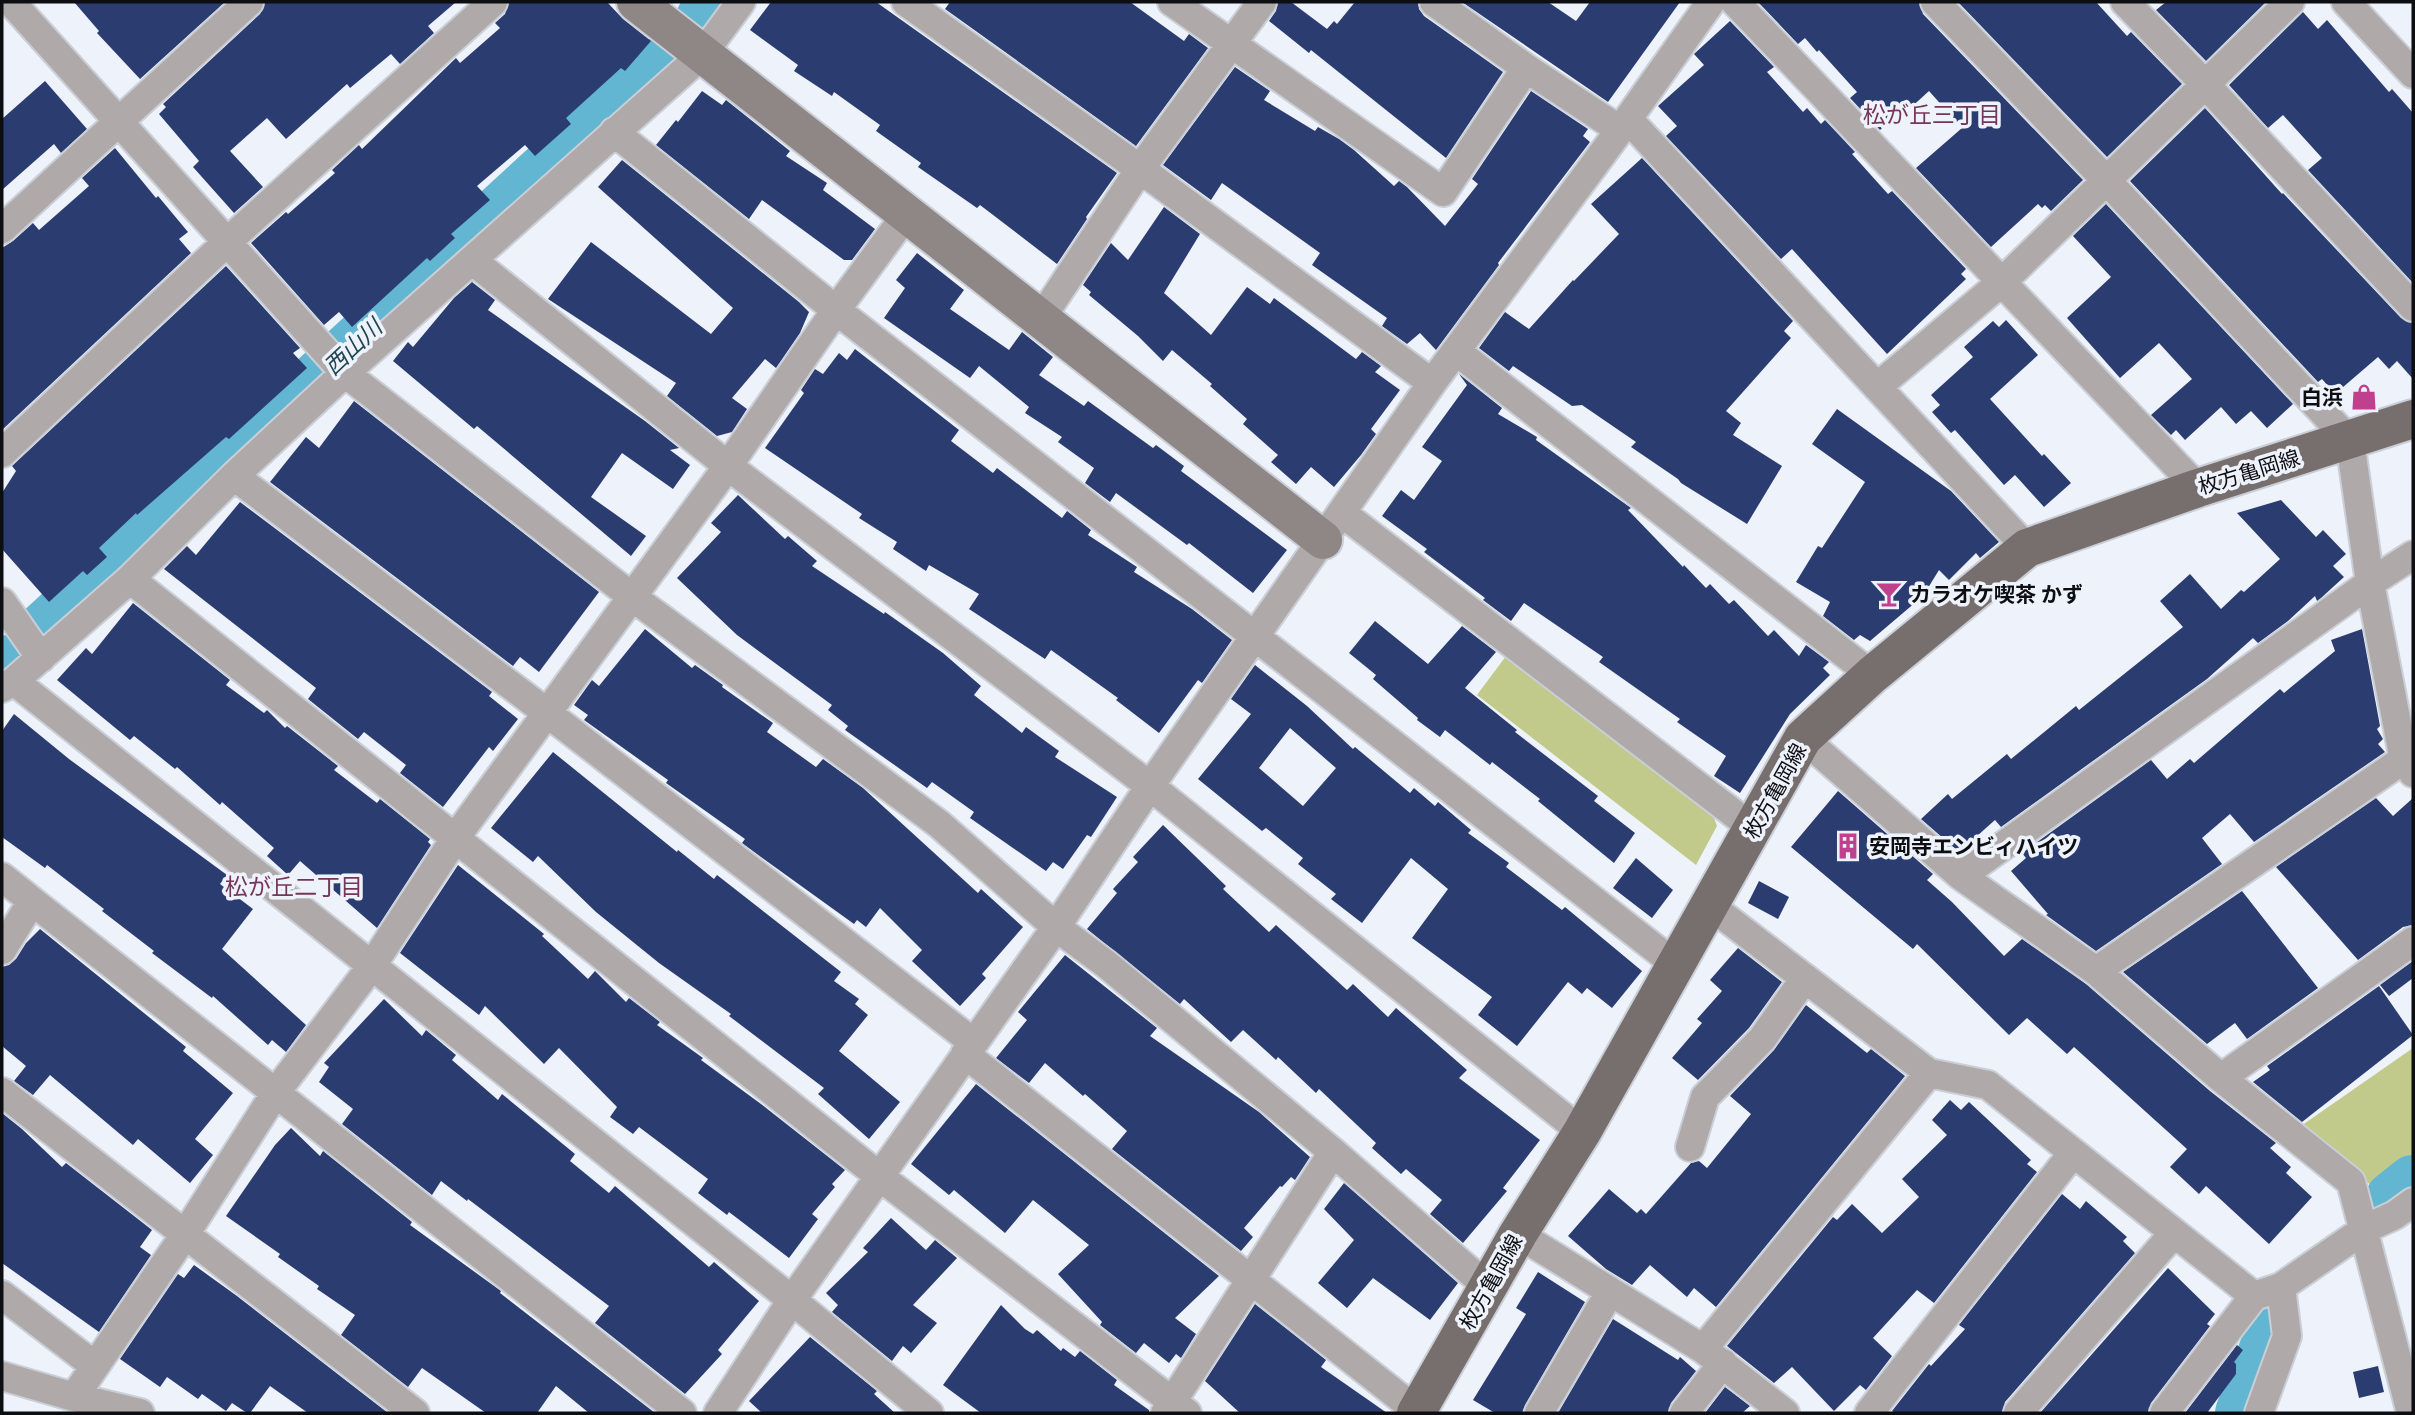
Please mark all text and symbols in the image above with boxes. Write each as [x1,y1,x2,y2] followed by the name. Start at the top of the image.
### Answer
[1863,101,2001,129] district label: 松が丘三丁目
[318,311,390,381] water label: 西山川
[2349,382,2379,412] shop icon: 白浜
[2301,385,2343,410] place label: 白浜
[2195,445,2303,499] street label: 枚方亀岡線
[1874,579,1904,609] bar icon: カラオケ喫茶 かず
[1910,582,2083,607] place label: カラオケ喫茶 かず
[1739,739,1811,843] street label: 枚方亀岡線
[1833,831,1863,861] building icon: 安岡寺エンビィハイツ
[1869,834,2078,859] place label: 安岡寺エンビィハイツ
[225,873,363,901] district label: 松が丘二丁目
[1455,1230,1527,1334] street label: 枚方亀岡線

